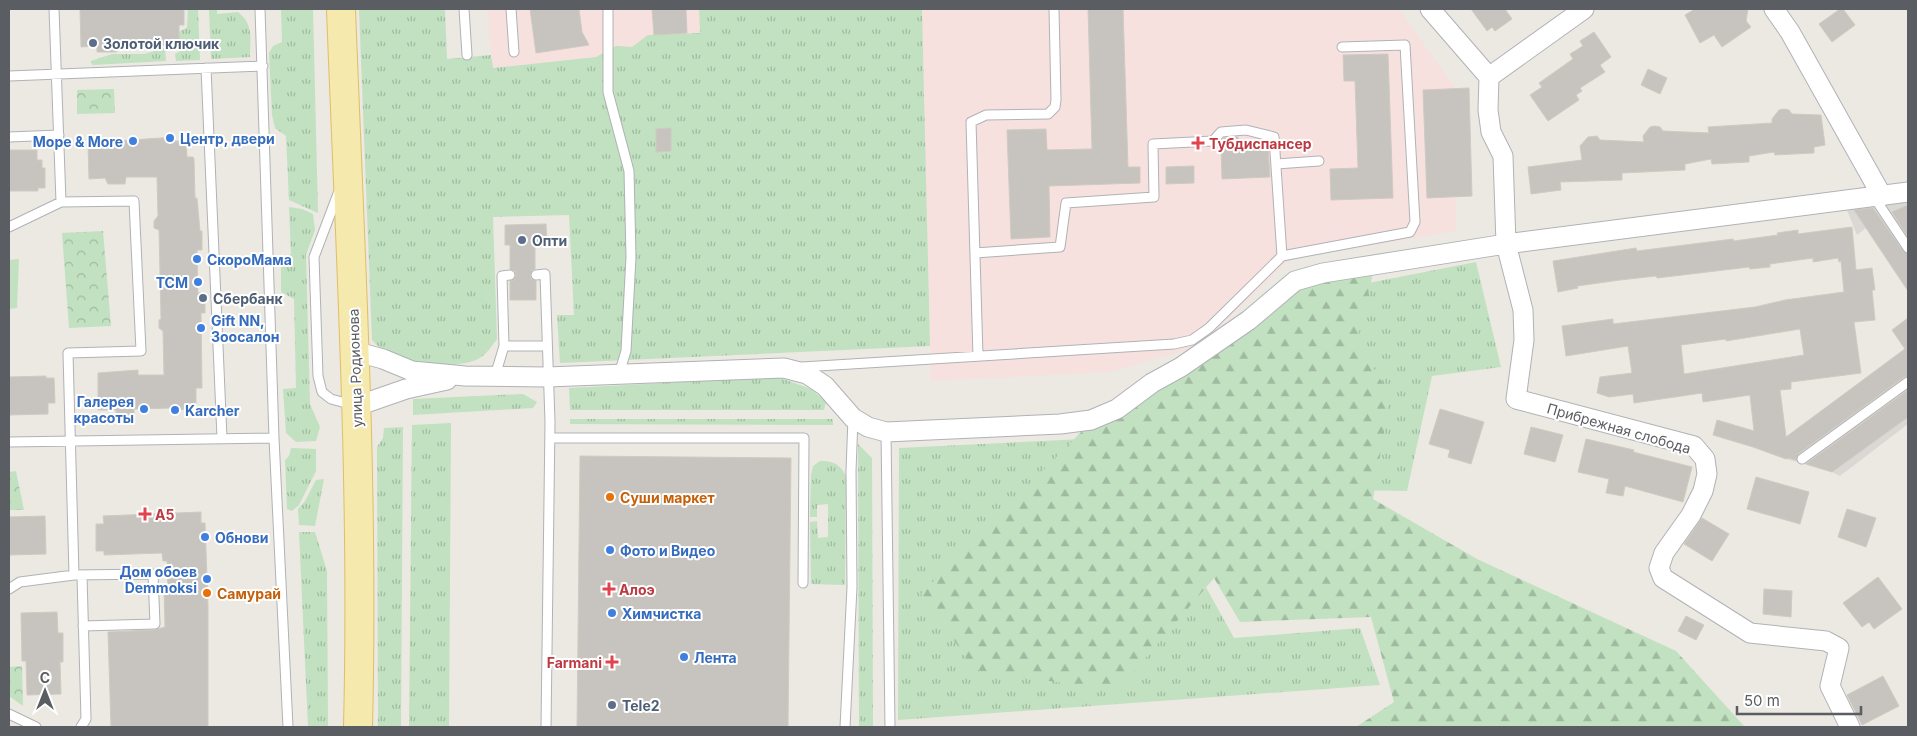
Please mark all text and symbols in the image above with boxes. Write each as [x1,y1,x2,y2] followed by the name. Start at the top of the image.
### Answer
[103,35,220,52] place label: Золотой ключик
[87,37,99,49] marker: Золотой ключик
[180,130,275,147] place label: Центр, двери
[164,132,176,144] marker: Центр, двери
[33,133,123,150] place label: Море & More
[127,135,139,147] marker: Море & More
[1209,135,1312,152] place label: Тубдиспансер
[1191,136,1205,150] marker: Тубдиспансер
[532,232,567,249] place label: Опти
[516,234,528,246] marker: Опти
[207,251,292,268] place label: СкороМама
[191,253,203,265] marker: СкороМама
[156,274,188,291] place label: ТСМ
[192,276,204,288] marker: ТСМ
[213,290,283,307] place label: Сбербанк
[197,292,209,304] marker: Сбербанк
[344,308,366,428] street label: улица Родионова
[211,312,279,345] place label: Gift NN, Зоосалон
[195,322,207,334] marker: Gift NN, Зоосалон
[73,393,134,426] place label: Галерея красоты
[1545,399,1693,457] street label: Прибрежная слобода
[185,402,240,419] place label: Karcher
[138,403,150,415] marker: Галерея красоты
[169,404,181,416] marker: Karcher
[620,489,715,506] place label: Суши маркет
[604,491,616,503] marker: Суши маркет
[155,506,174,523] place label: А5
[139,508,151,520] marker: А5
[215,529,268,546] place label: Обнови
[199,531,211,543] marker: Обнови
[620,542,716,559] place label: Фото и Видео
[604,544,616,556] marker: Фото и Видео
[119,563,197,596] place label: Дом обоев Demmoksi
[201,573,213,585] marker: Дом обоев Demmoksi
[619,581,655,598] place label: Алоэ
[603,583,615,595] marker: Алоэ
[217,585,281,602] place label: Самурай
[201,587,213,599] marker: Самурай
[622,605,701,622] place label: Химчистка
[606,607,618,619] marker: Химчистка
[694,649,737,666] place label: Лента
[678,651,690,663] marker: Лента
[547,654,602,671] place label: Farmani
[606,656,618,668] marker: Farmani
[20,666,70,716] north arrow
[40,669,50,686] text: С
[1737,684,1861,716] scale bar
[1744,691,1780,710] text: 50 m
[622,697,660,714] place label: Tele2
[606,699,618,711] marker: Tele2

